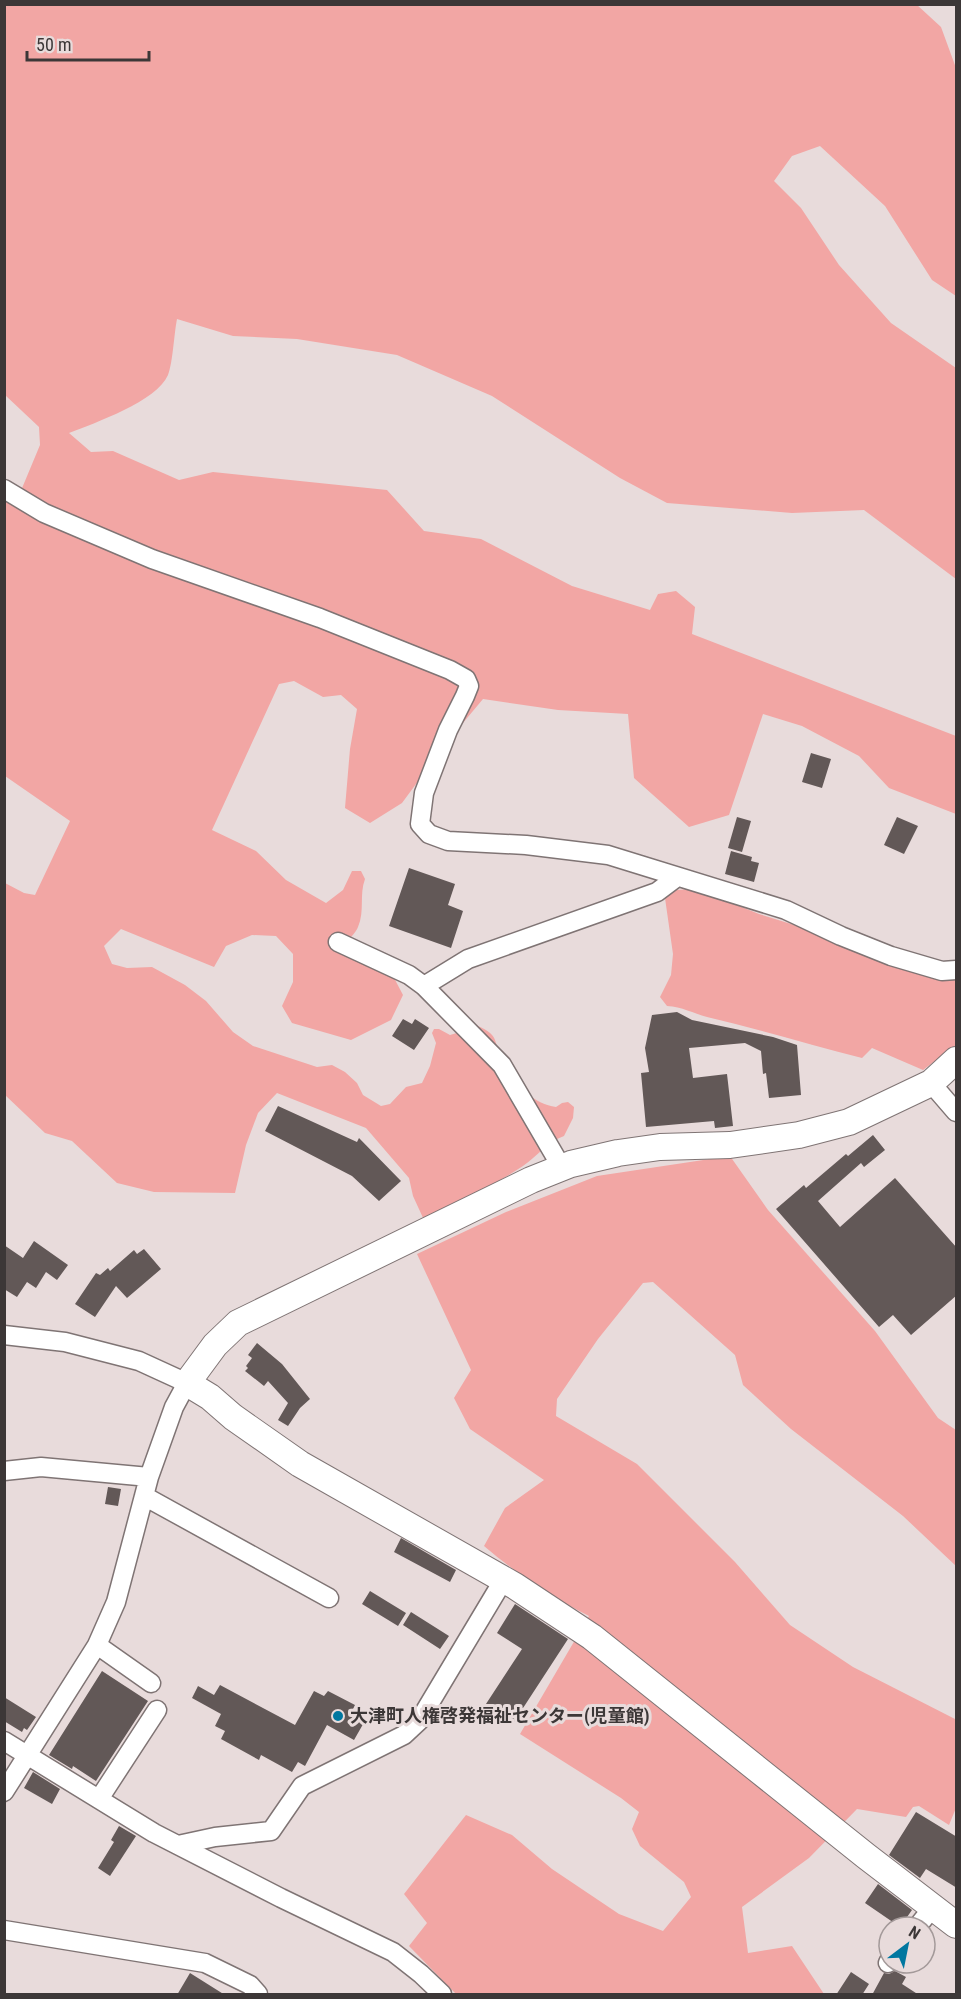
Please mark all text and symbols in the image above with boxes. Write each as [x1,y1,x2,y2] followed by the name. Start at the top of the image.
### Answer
[27,24,148,62] scale bar
[36,34,71,55] text: 50 m
[350,1705,650,1727] place label: 大津町人権啓発福祉センター(児童館)
[331,1709,345,1723] marker: 大津町人権啓発福祉センター(児童館)
[877,1915,937,1975] north arrow
[905,1922,924,1943] text: N

